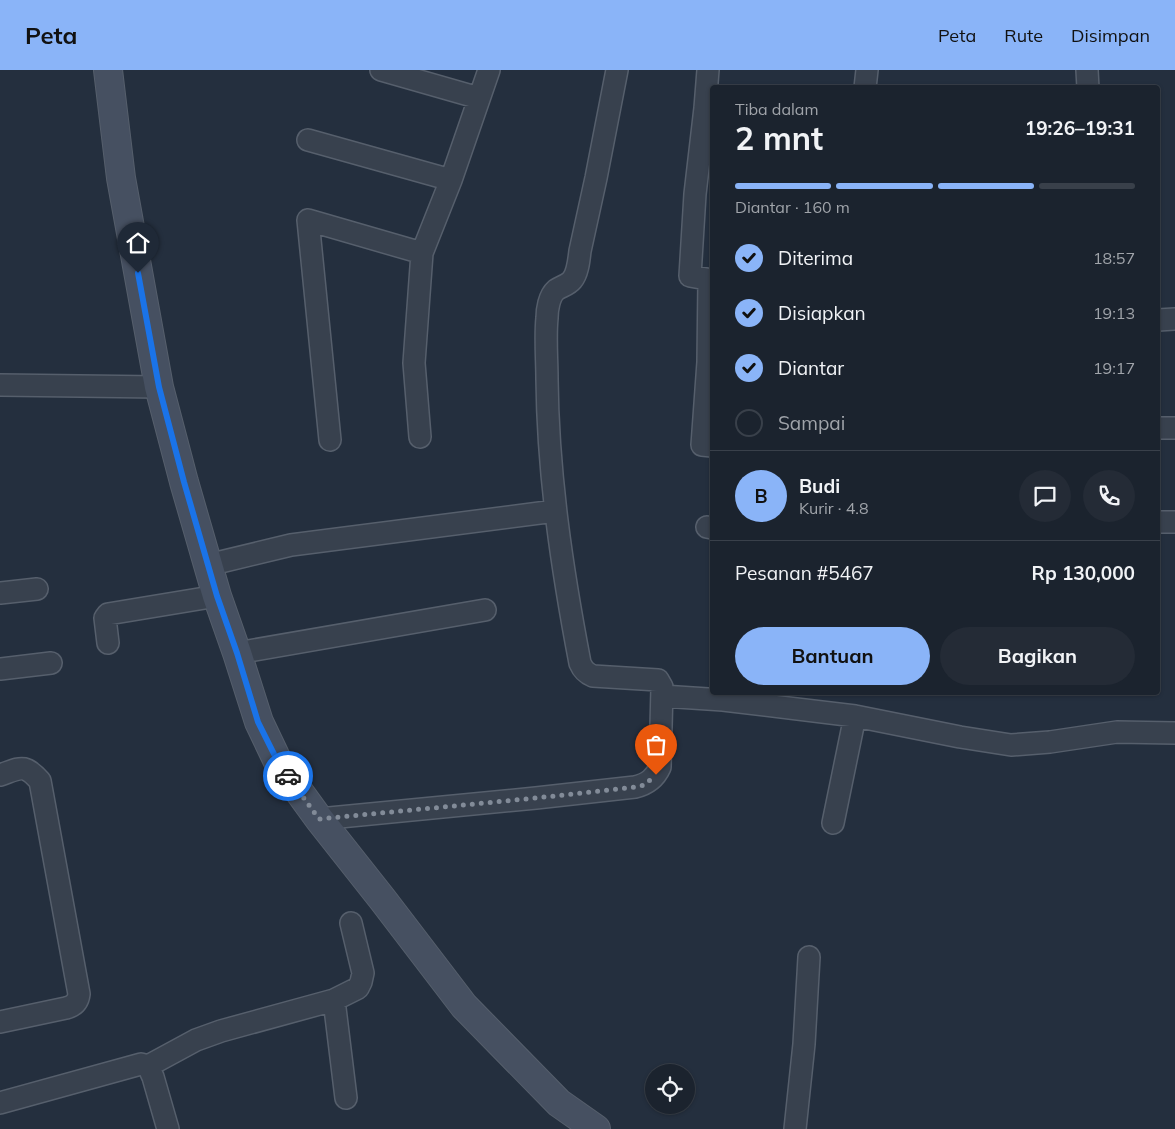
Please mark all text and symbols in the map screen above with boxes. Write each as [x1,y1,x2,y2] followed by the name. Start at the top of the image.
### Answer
[25,20,77,50] text: Peta
[938,24,976,47] text: Peta
[1004,24,1043,47] text: Rute
[1071,24,1150,47] text: Disimpan
[735,99,819,119] text: Tiba dalam
[1025,116,1135,140] text: 19:26–19:31
[735,118,823,158] text: 2 mnt
[735,197,850,217] text: Diantar · 160 m
[117,222,159,273] pin
[124,229,152,257] icon: home
[735,244,763,272] icon: check
[778,246,853,270] text: Diterima
[1093,248,1135,268] text: 18:57
[735,299,763,327] icon: check
[778,301,866,325] text: Disiapkan
[1093,303,1135,323] text: 19:13
[735,354,763,382] icon: check
[778,356,844,380] text: Diantar
[1093,358,1135,378] text: 19:17
[778,411,845,435] text: Sampai
[1019,470,1071,522] button: chat
[1083,470,1135,522] button: phone
[799,474,840,498] text: Budi
[754,484,768,508] text: B
[799,498,869,518] text: Kurir · 4.8
[735,561,874,585] text: Pesanan #5467
[1032,561,1135,585] text: Rp 130,000
[735,627,930,685] button: Bantuan
[940,627,1135,685] button: Bagikan
[635,724,677,775] pin
[642,731,670,759] icon: bag
[263,751,313,801] courier
[274,762,302,790] icon: car
[645,1064,695,1114] map controls
[645,1064,695,1114] button: locate

